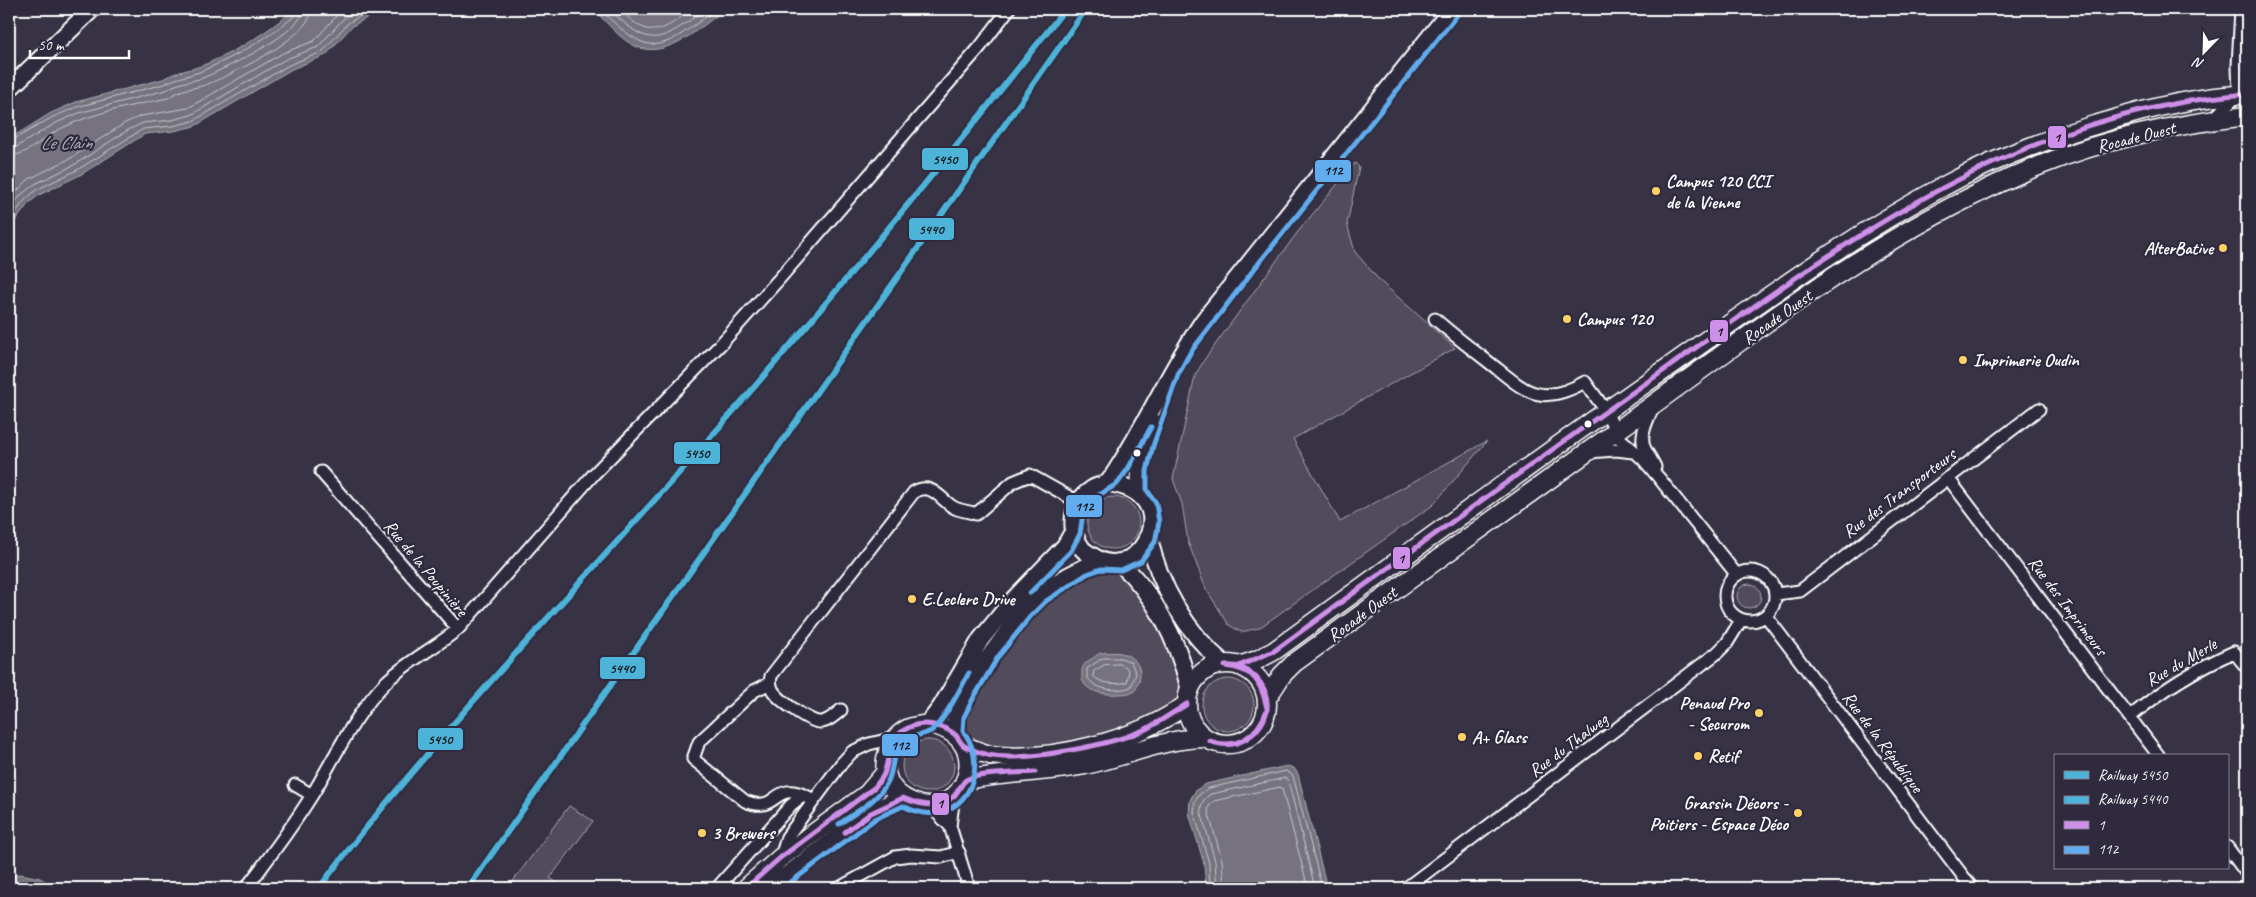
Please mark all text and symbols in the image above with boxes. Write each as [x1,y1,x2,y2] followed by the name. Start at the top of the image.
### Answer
[30,28,129,60] scale bar
[2178,28,2228,78] north arrow
[38,36,65,55] text: 50 m
[2190,53,2206,73] text: N
[2094,116,2180,157] street label: Rocade Ouest
[2047,125,2067,149] line badge: 1
[2054,129,2062,146] text: 1
[41,131,93,155] water label: Le Clain
[921,147,969,171] line badge: 5450
[933,151,959,168] text: 5450
[1314,159,1352,183] line badge: 112
[1324,162,1344,179] text: 112
[1666,170,1775,213] place label: Campus 120 CCI de la Vienne
[1650,185,1662,197] marker: Campus 120 CCI de la Vienne
[908,217,955,241] line badge: 5440
[919,221,945,238] text: 5440
[2144,237,2215,259] place label: AlterBative
[2217,242,2229,254] marker: AlterBative
[1738,284,1818,349] street label: Rocade Ouest
[1577,308,1654,330] place label: Campus 120
[1561,313,1573,325] marker: Campus 120
[1709,319,1729,343] line badge: 1
[1716,323,1724,340] text: 1
[1973,349,2080,371] place label: Imprimerie Oudin
[1957,354,1969,366] marker: Imprimerie Oudin
[1583,419,1593,429] unlabelled marker
[673,441,721,465] line badge: 5450
[1838,442,1961,543] street label: Rue des Transporteurs
[685,445,711,462] text: 5450
[1132,448,1142,458] unlabelled marker
[1065,494,1103,518] line badge: 112
[1075,498,1095,515] text: 112
[379,515,473,622] street label: Rue de la Poupinière
[1392,546,1411,570] line badge: 1
[1398,550,1406,567] text: 1
[2024,552,2114,661] street label: Rue des Imprimeurs
[1323,580,1403,646] street label: Rocade Ouest
[922,588,1017,610] place label: E.Leclerc Drive
[906,593,918,605] marker: E.Leclerc Drive
[2142,632,2221,691] street label: Rue du Merle
[599,656,646,680] line badge: 5440
[610,660,636,677] text: 5440
[1838,687,1929,798] street label: Rue de la République
[1680,692,1750,735] place label: Penaud Pro - Securom
[1524,707,1613,782] street label: Rue du Thalweg
[1753,707,1765,719] marker: Penaud Pro - Securom
[1472,726,1528,748] place label: A+ Glass
[417,727,464,751] line badge: 5450
[428,731,454,748] text: 5450
[1456,731,1468,743] marker: A+ Glass
[881,733,919,757] line badge: 112
[891,737,911,754] text: 112
[1708,745,1743,767] place label: Retif
[1692,750,1704,762] marker: Retif
[2054,754,2228,870] legend
[2098,766,2169,785] text: Railway 5450
[2098,790,2169,809] text: Railway 5440
[931,792,950,816] line badge: 1
[1650,792,1789,835] place label: Grassin Décors - Poitiers - Espace Déco
[937,795,945,812] text: 1
[1792,807,1804,819] marker: Grassin Décors - Poitiers - Espace Déco
[2098,816,2106,835] text: 1
[712,822,776,844] place label: 3 Brewers
[696,827,708,839] marker: 3 Brewers
[2098,840,2120,859] text: 112

